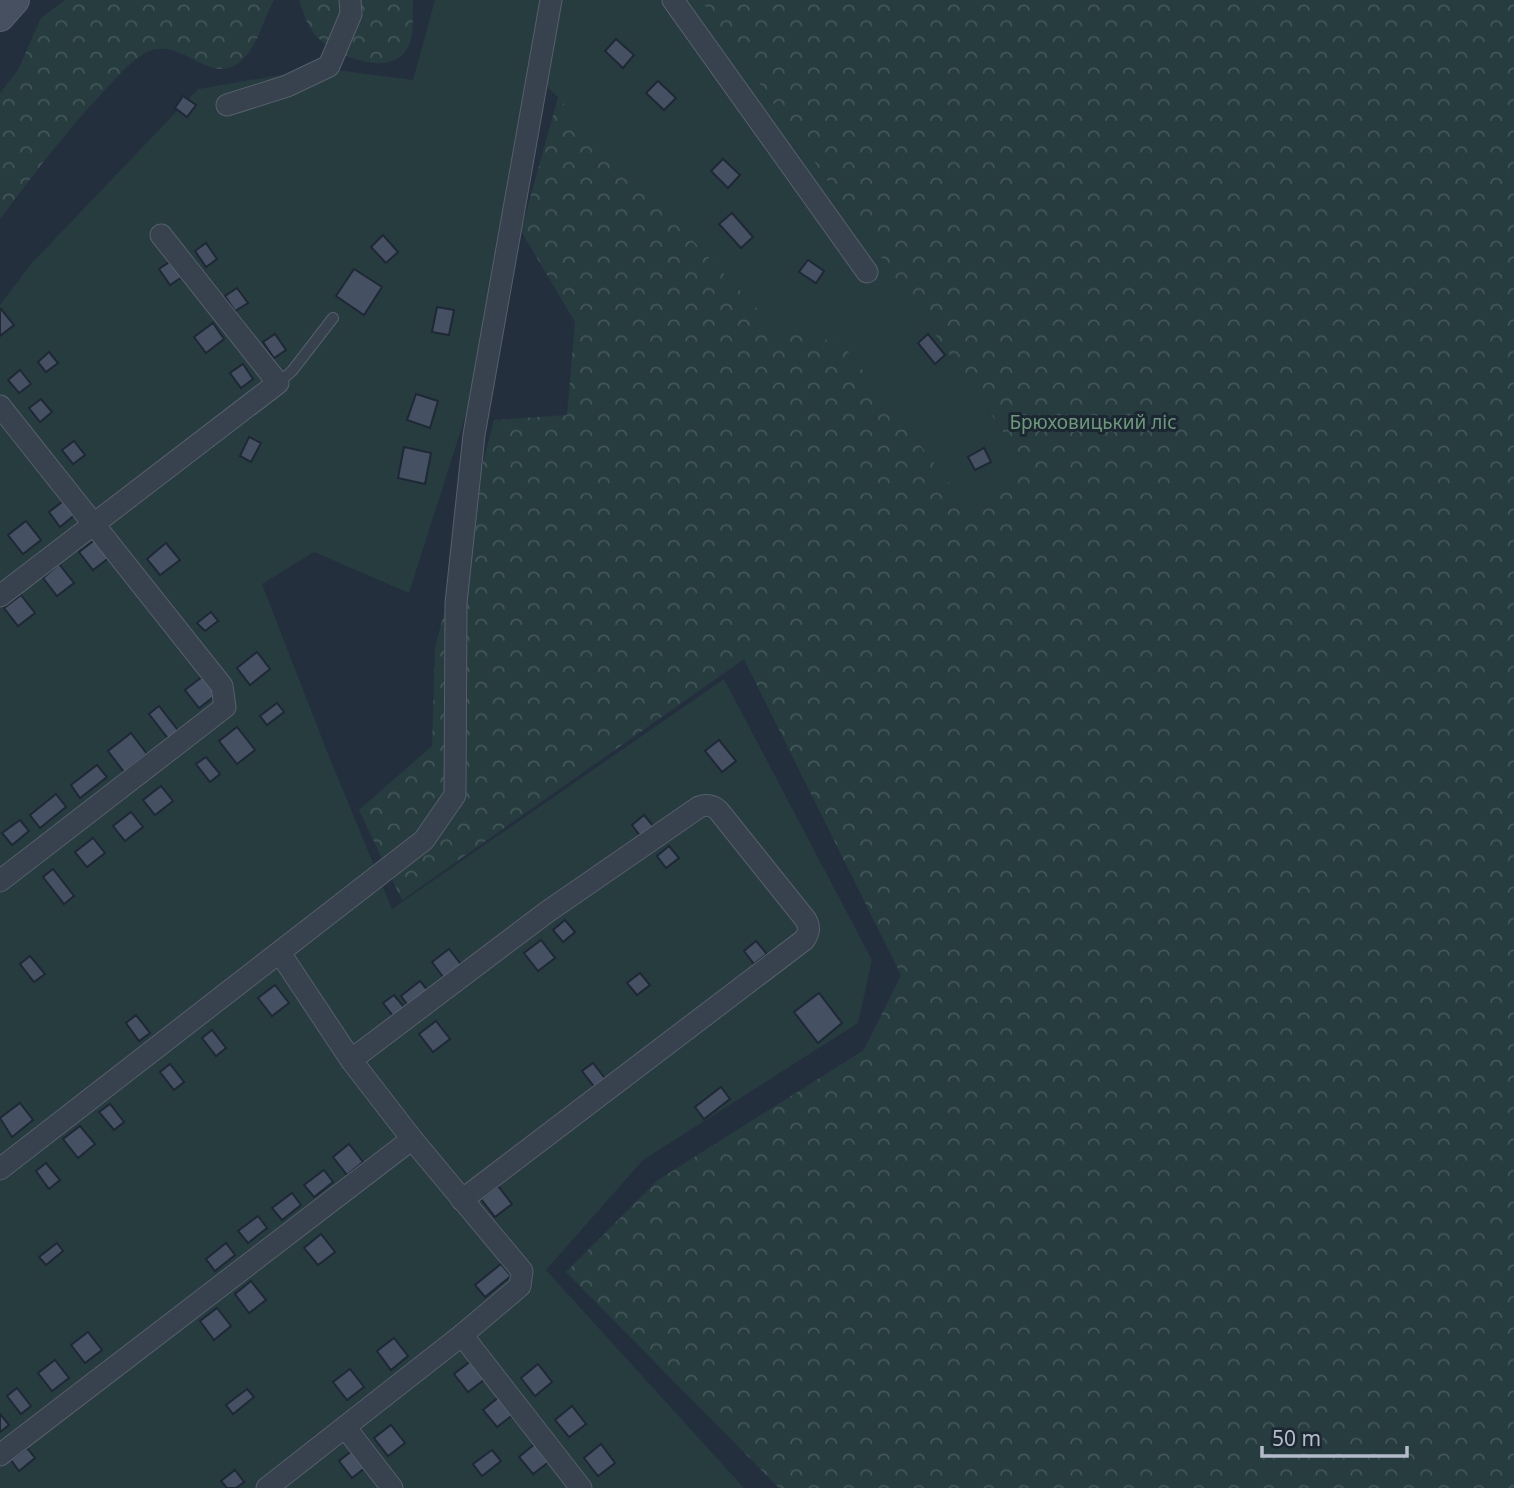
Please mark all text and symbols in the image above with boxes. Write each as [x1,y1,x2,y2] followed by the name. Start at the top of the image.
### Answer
[1009,409,1177,435] park label: Брюховицький ліс
[1262,1414,1407,1458] scale bar
[1272,1424,1321,1452] text: 50 m

